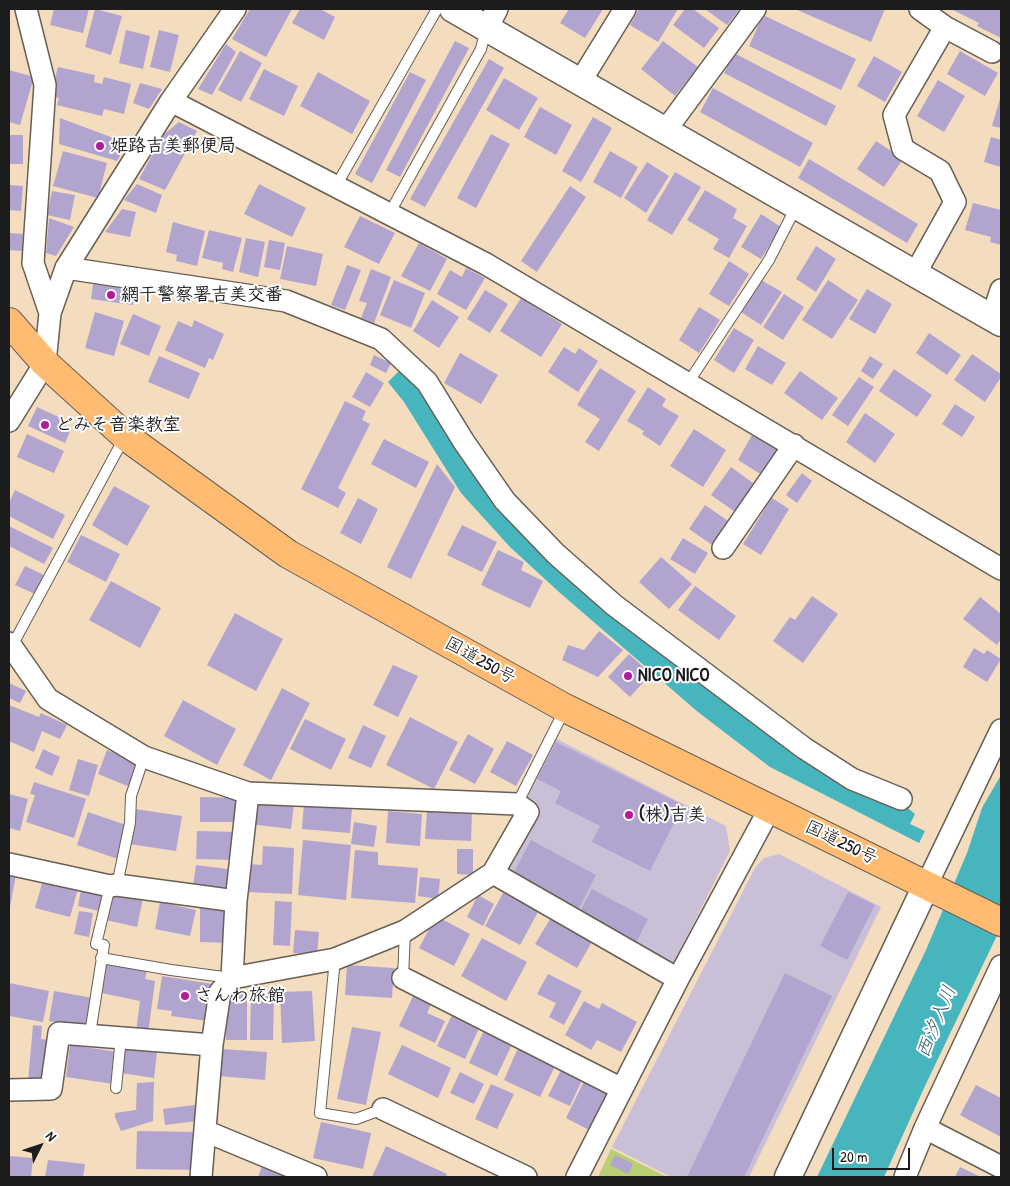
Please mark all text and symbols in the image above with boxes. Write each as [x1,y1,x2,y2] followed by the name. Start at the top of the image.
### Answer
[110,135,236,157] place label: 姫路吉美郵便局
[94,140,106,152] marker: 姫路吉美郵便局
[121,284,283,306] place label: 網干警察署吉美交番
[105,289,117,301] marker: 網干警察署吉美交番
[55,414,181,436] place label: どみそ音楽教室
[39,419,51,431] marker: どみそ音楽教室
[441,633,519,689] street label: 国道250号
[638,665,709,687] place label: NICO NICO
[622,670,634,682] marker: NICO NICO
[639,804,706,826] place label: (株)吉美
[623,809,635,821] marker: (株)吉美
[801,816,881,870] street label: 国道250号
[912,982,962,1062] water label: 西汐入川
[195,985,285,1007] place label: さんわ旅館
[179,990,191,1002] marker: さんわ旅館
[15,1121,65,1171] north arrow
[42,1127,61,1145] text: N
[835,1138,912,1170] scale bar
[840,1146,867,1167] text: 20 m

